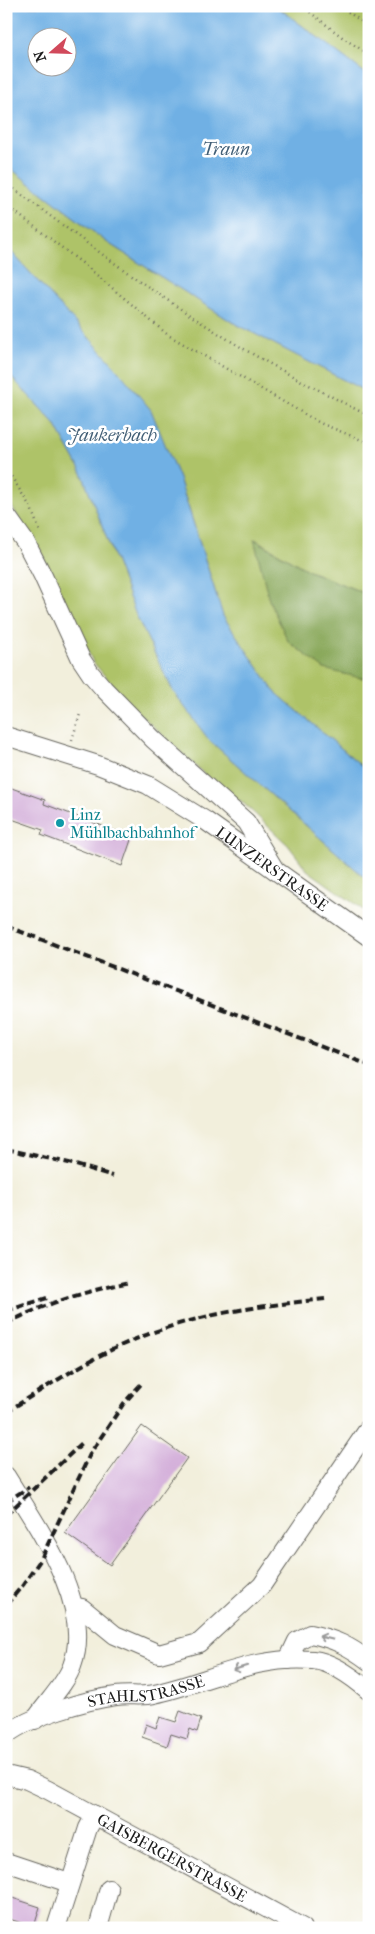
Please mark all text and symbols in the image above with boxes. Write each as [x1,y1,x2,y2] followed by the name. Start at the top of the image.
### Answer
[28,28,78,78] north arrow
[30,48,50,64] text: N
[202,139,250,160] water label: Traun
[67,425,157,446] water label: Jaukerbach
[70,805,198,842] place label: Linz Mühlbachbahnhof
[54,817,66,829] marker: Linz Mühlbachbahnhof
[212,822,332,915] street label: LUNZERSTRASSE
[319,1633,335,1642] one-way arrow
[232,1663,248,1673] one-way arrow
[86,1671,207,1711] street label: STAHLSTRASSE
[94,1809,251,1906] street label: GAISBERGERSTRASSE

